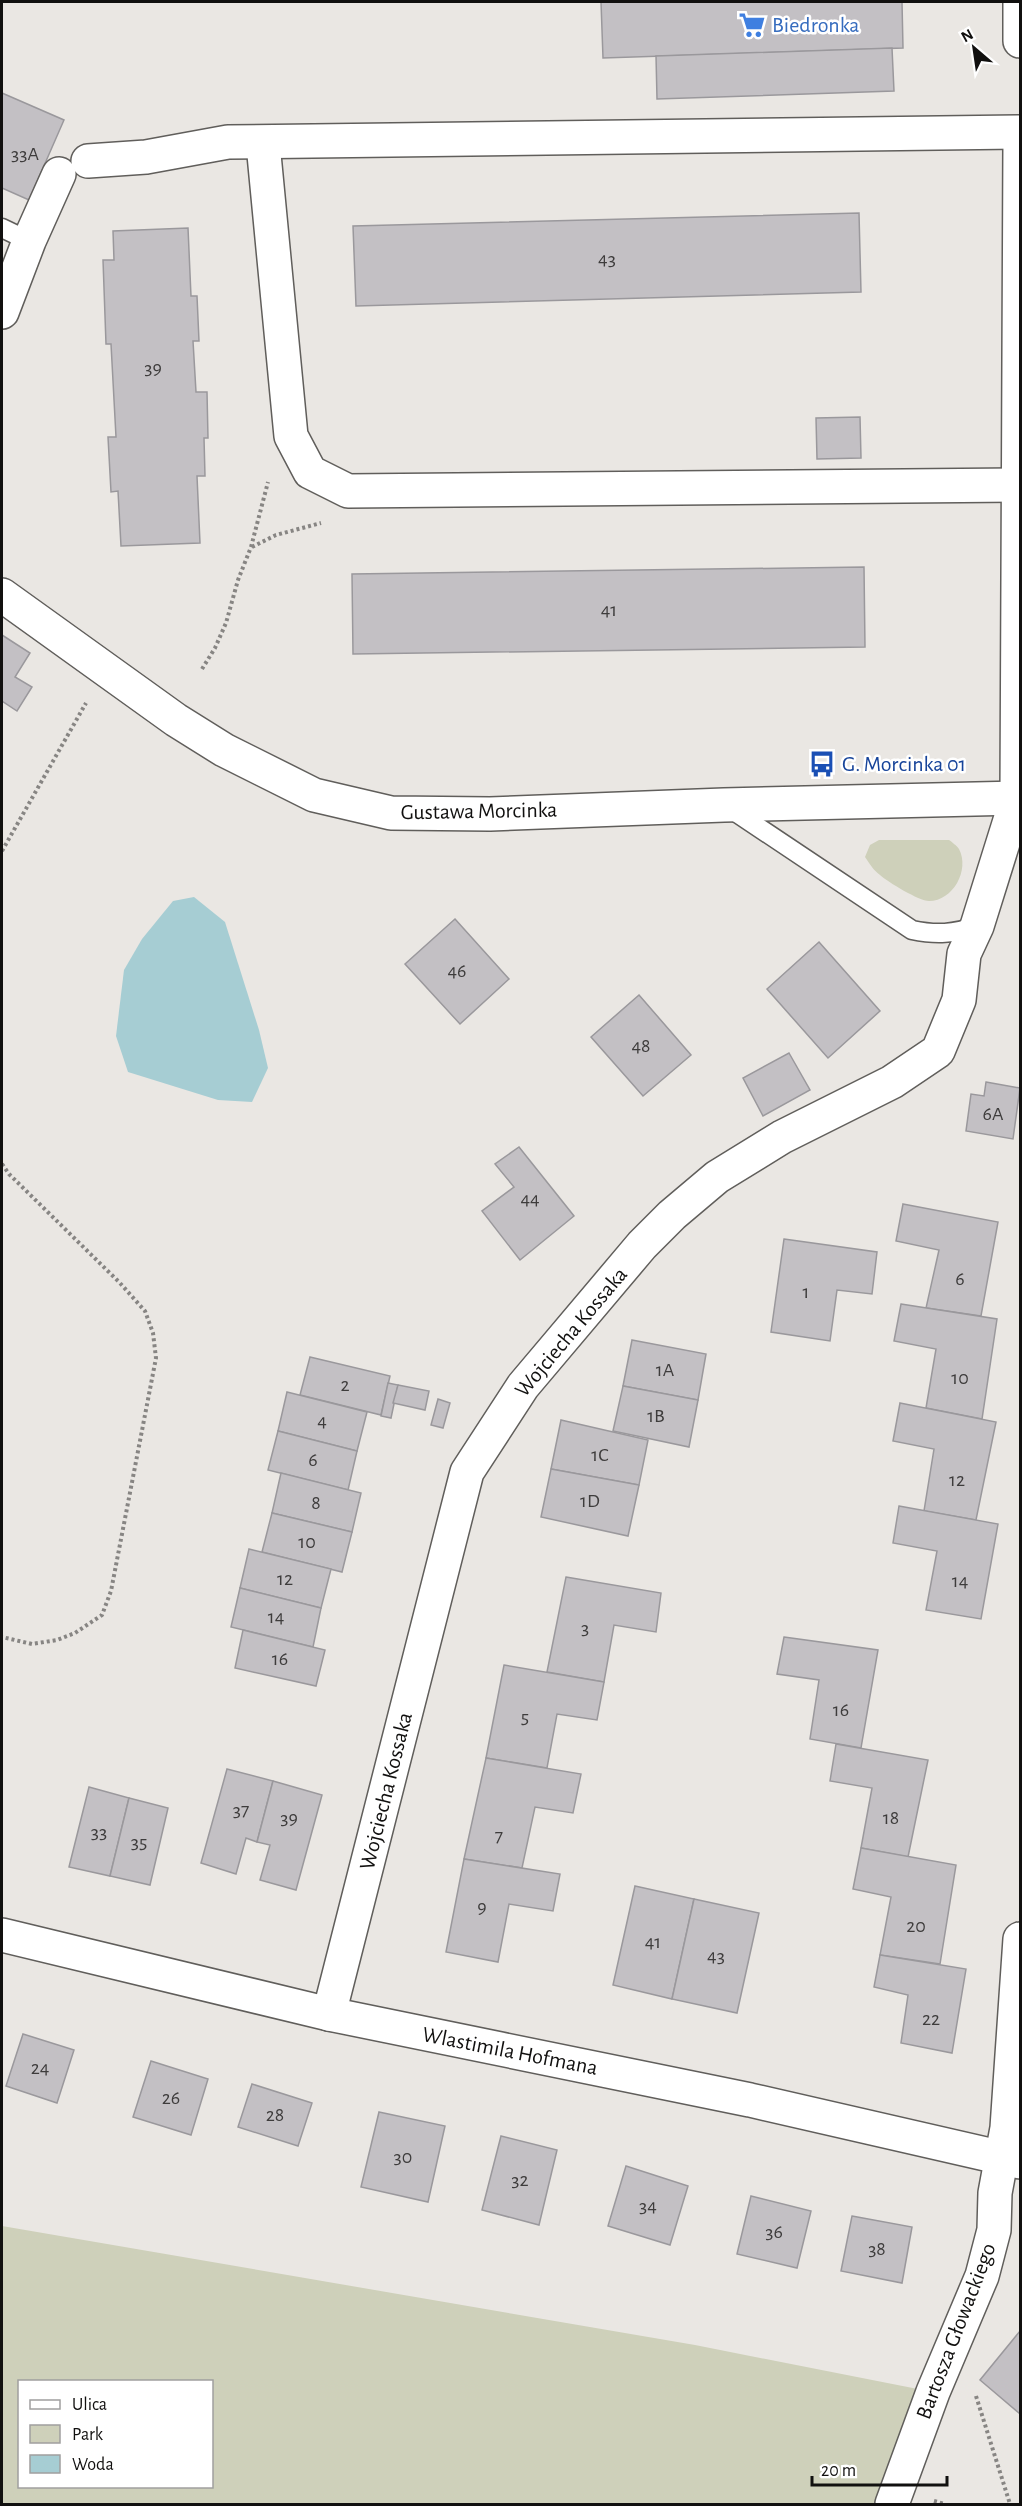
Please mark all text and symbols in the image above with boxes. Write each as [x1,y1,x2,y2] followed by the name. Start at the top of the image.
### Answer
[737,10,767,40] supermarket icon: Biedronka
[772,14,859,36] place label: Biedronka
[944,18,1004,78] north arrow
[958,26,976,45] text: N
[11,144,39,164] house number: 33A
[598,249,616,269] house number: 43
[144,358,162,378] house number: 39
[601,600,617,620] house number: 41
[807,749,837,779] bus stop icon: G. Morcinka 01
[842,753,966,775] place label: G. Morcinka 01
[400,799,558,823] street label: Gustawa Morcinka
[447,961,467,981] house number: 46
[631,1036,651,1056] house number: 48
[983,1104,1004,1124] house number: 6A
[520,1189,540,1209] house number: 44
[511,1263,631,1401] street label: Wojciecha Kossaka
[955,1269,965,1289] house number: 6
[803,1282,809,1302] house number: 1
[656,1360,675,1380] house number: 1A
[951,1368,969,1388] house number: 10
[340,1375,350,1395] house number: 2
[647,1406,665,1426] house number: 1B
[317,1411,327,1431] house number: 4
[591,1445,609,1465] house number: 1C
[308,1450,318,1470] house number: 6
[949,1470,965,1490] house number: 12
[580,1491,600,1511] house number: 1D
[311,1493,321,1513] house number: 8
[298,1532,316,1552] house number: 10
[277,1569,293,1589] house number: 12
[952,1571,968,1591] house number: 14
[268,1607,284,1627] house number: 14
[581,1618,589,1638] house number: 3
[272,1649,288,1669] house number: 16
[833,1700,849,1720] house number: 16
[521,1707,529,1727] house number: 5
[356,1710,416,1872] street label: Wojciecha Kossaka
[233,1800,249,1820] house number: 37
[280,1808,298,1828] house number: 39
[883,1808,899,1828] house number: 18
[91,1822,107,1842] house number: 33
[495,1826,503,1846] house number: 7
[131,1832,147,1852] house number: 35
[477,1897,487,1917] house number: 9
[906,1916,926,1936] house number: 20
[645,1932,661,1952] house number: 41
[707,1946,725,1966] house number: 43
[922,2009,940,2029] house number: 22
[420,2023,600,2079] street label: Wlastimila Hofmana
[31,2058,49,2078] house number: 24
[162,2088,180,2108] house number: 26
[266,2105,284,2125] house number: 28
[394,2147,412,2167] house number: 30
[511,2170,529,2190] house number: 32
[639,2196,657,2216] house number: 34
[765,2222,783,2242] house number: 36
[868,2239,886,2259] house number: 38
[912,2240,1000,2422] street label: Bartosza Głowackiego
[18,2380,213,2488] legend
[72,2396,107,2414] text: Ulica
[72,2426,104,2444] text: Park
[812,2449,947,2487] scale bar
[72,2456,114,2474] text: Woda
[821,2462,856,2480] text: 20 m

